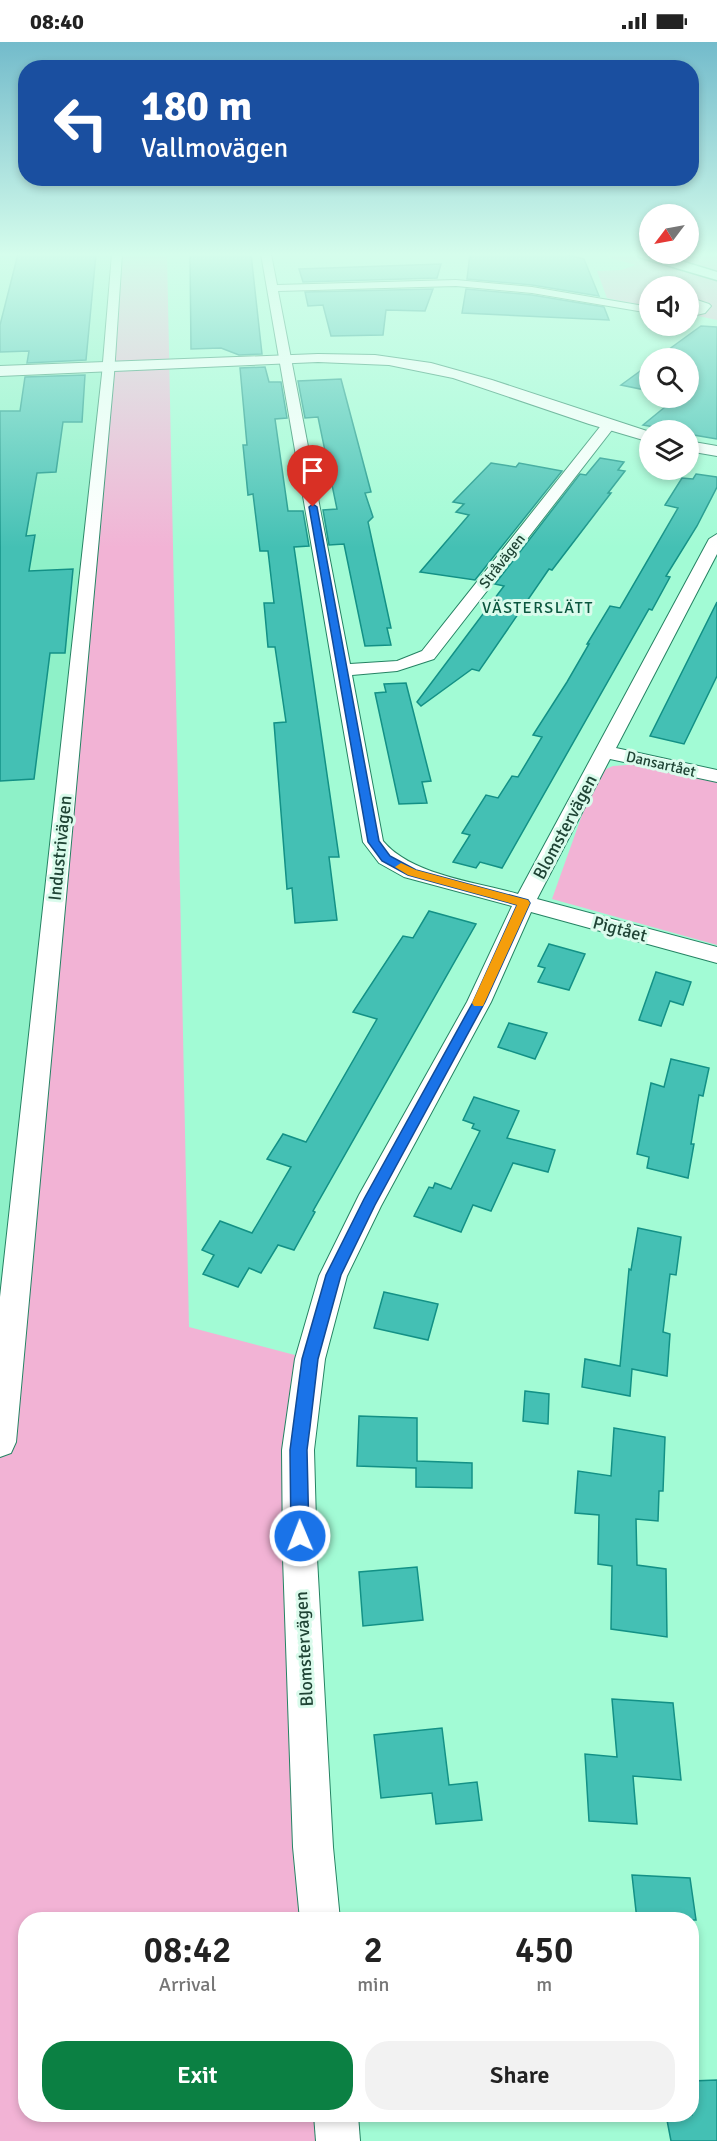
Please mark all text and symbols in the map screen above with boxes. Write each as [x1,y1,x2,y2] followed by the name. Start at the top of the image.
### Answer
[30,8,84,35] text: 08:40
[141,81,252,132] text: 180 m
[42,84,120,162] icon: left
[141,132,288,165] text: Vallmovägen
[639,204,699,264] north arrow
[639,204,699,480] map controls
[639,276,699,336] button: sound
[639,348,699,408] button: search
[639,420,699,480] button: layers
[287,445,338,507] pin
[296,454,329,487] icon: arrive
[475,530,529,592] street label: Stråvägen
[482,598,594,618] district label: VÄSTERSLÄTT
[624,747,698,781] street label: Dansartået
[528,771,602,883] street label: Blomstervägen
[44,794,76,902] street label: Industrivägen
[590,911,650,947] street label: Pigtået
[268,1504,332,1568] position arrow
[290,1591,318,1707] street label: Blomstervägen
[144,1928,232,1973] text: 08:42
[364,1928,383,1973] text: 2
[515,1928,573,1973] text: 450
[159,1972,216,1997] text: Arrival
[357,1972,389,1997] text: min
[536,1972,552,1997] text: m
[42,2041,353,2110] button: Exit
[365,2041,675,2110] button: Share

